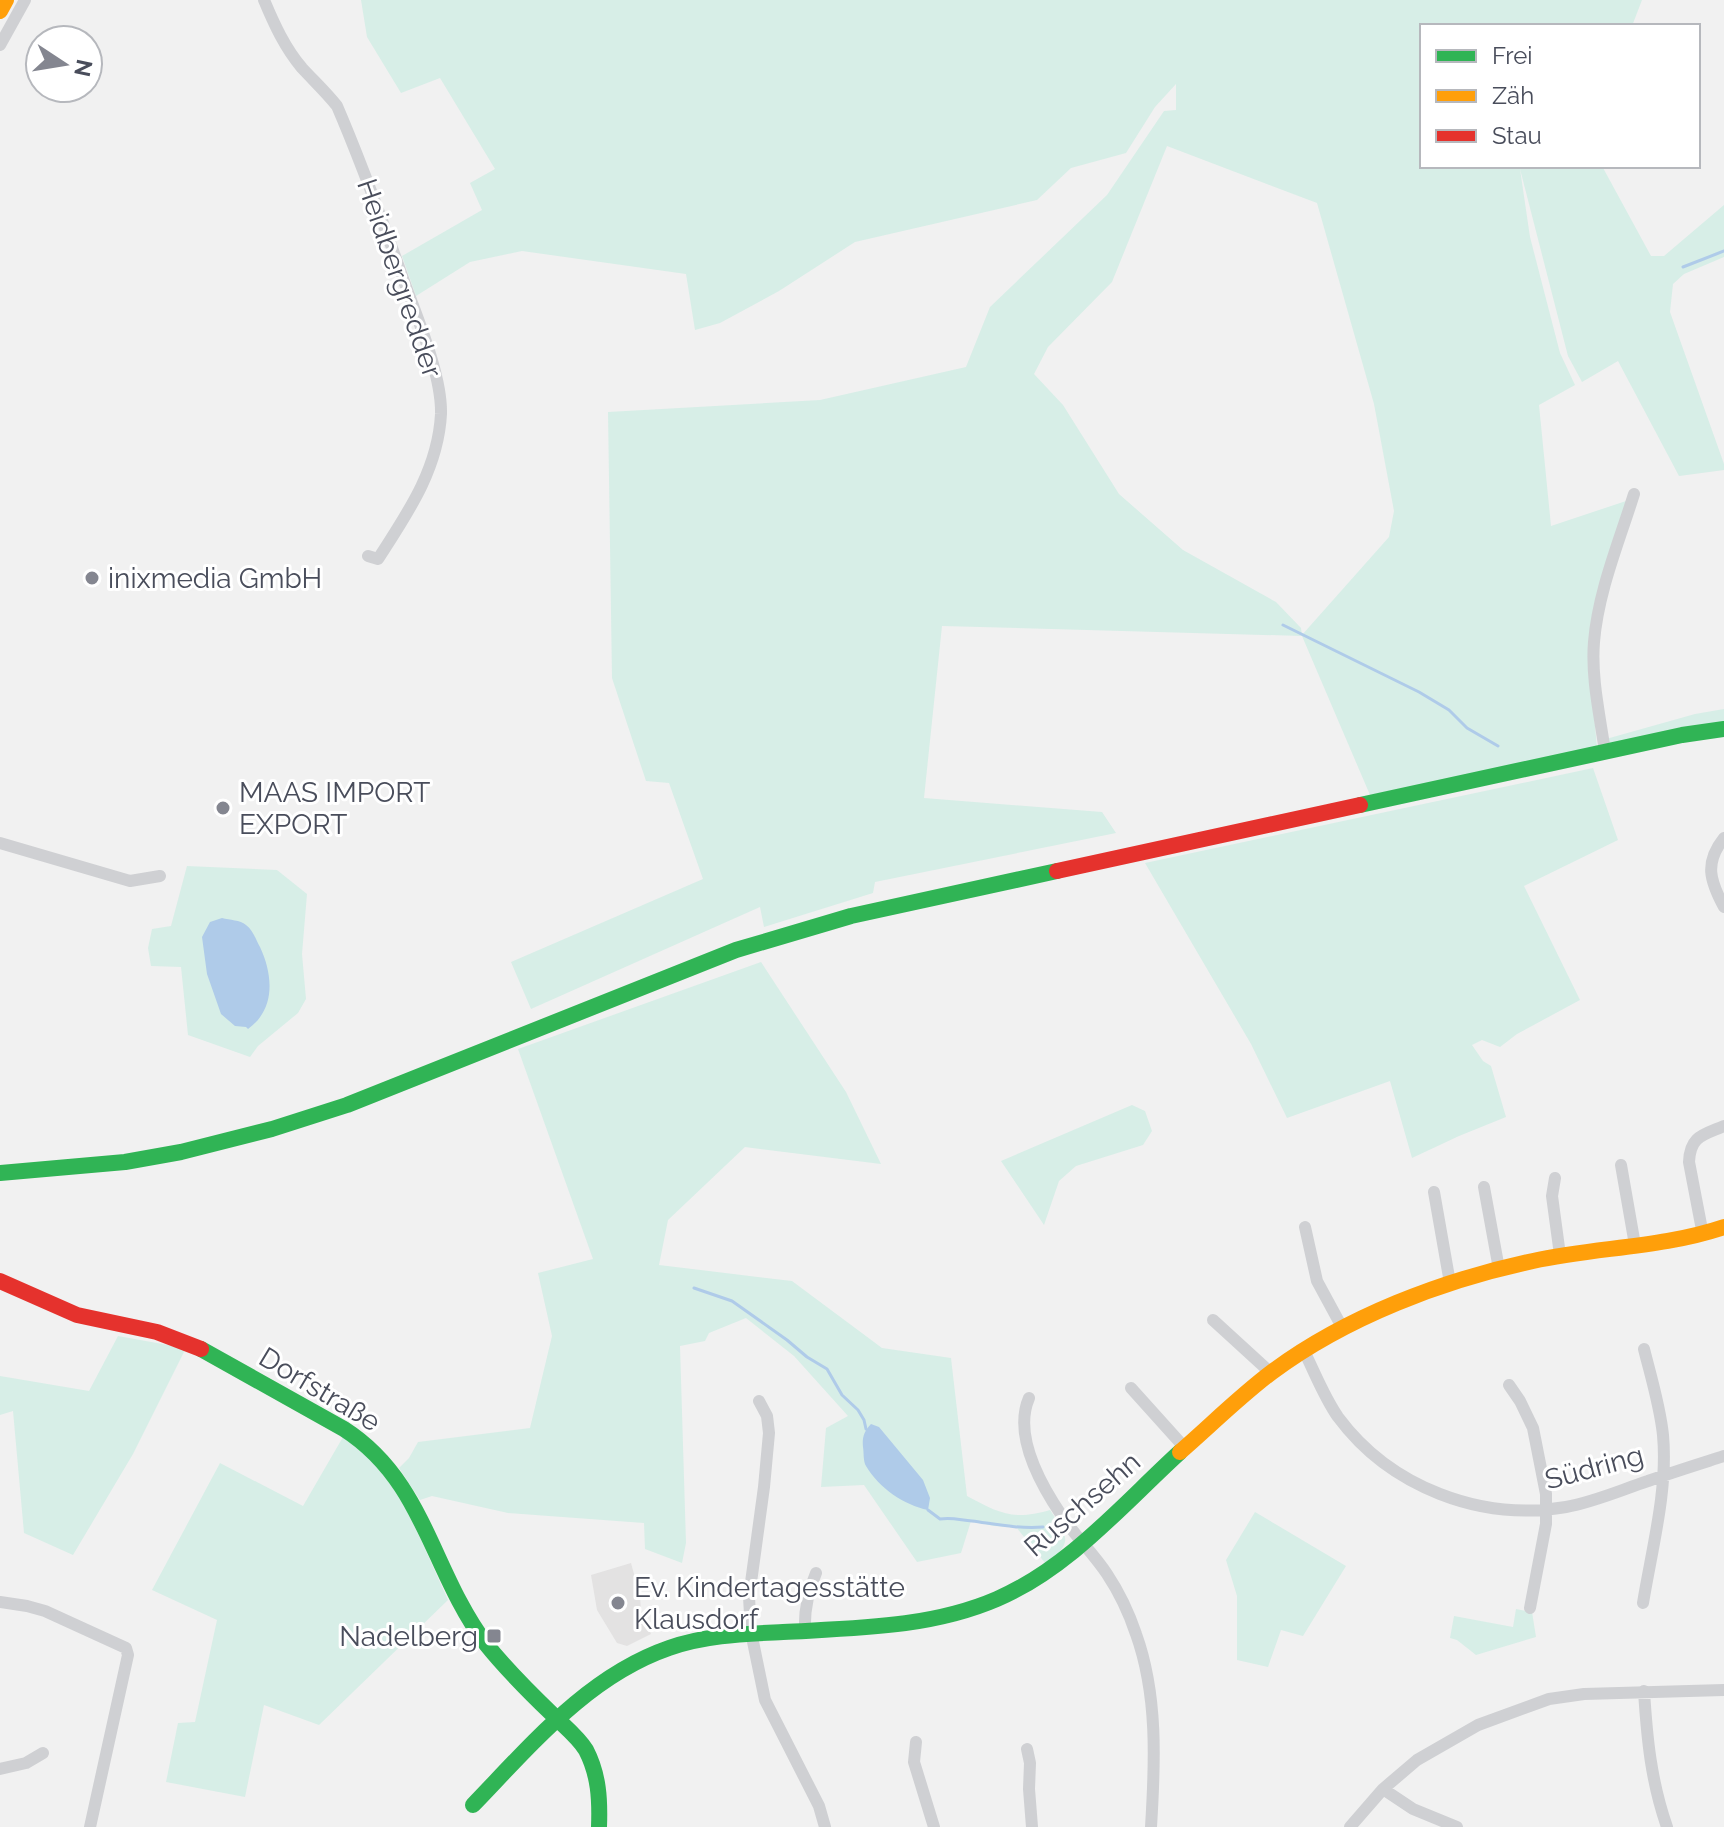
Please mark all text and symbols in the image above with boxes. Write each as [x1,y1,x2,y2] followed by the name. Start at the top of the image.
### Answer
[24,24,104,104] north arrow
[1420,24,1700,168] legend
[1492,41,1533,70] text: Frei
[69,57,98,79] text: N
[1492,81,1534,110] text: Zäh
[1492,121,1542,150] text: Stau
[350,175,449,382] street label: Heidbergredder
[108,562,322,595] place label: inixmedia GmbH
[83,569,101,587] marker: inixmedia GmbH
[239,776,430,841] place label: MAAS IMPORT EXPORT
[214,799,232,817] marker: MAAS IMPORT EXPORT
[253,1340,386,1438] street label: Dorfstraße
[1541,1439,1647,1496] street label: Südring
[1018,1445,1147,1564] street label: Ruschsehn
[634,1571,905,1636] place label: Ev. Kindertagesstätte Klausdorf
[609,1594,627,1612] marker: Ev. Kindertagesstätte Klausdorf
[339,1620,478,1653] place label: Nadelberg
[485,1627,503,1645] marker: Nadelberg

